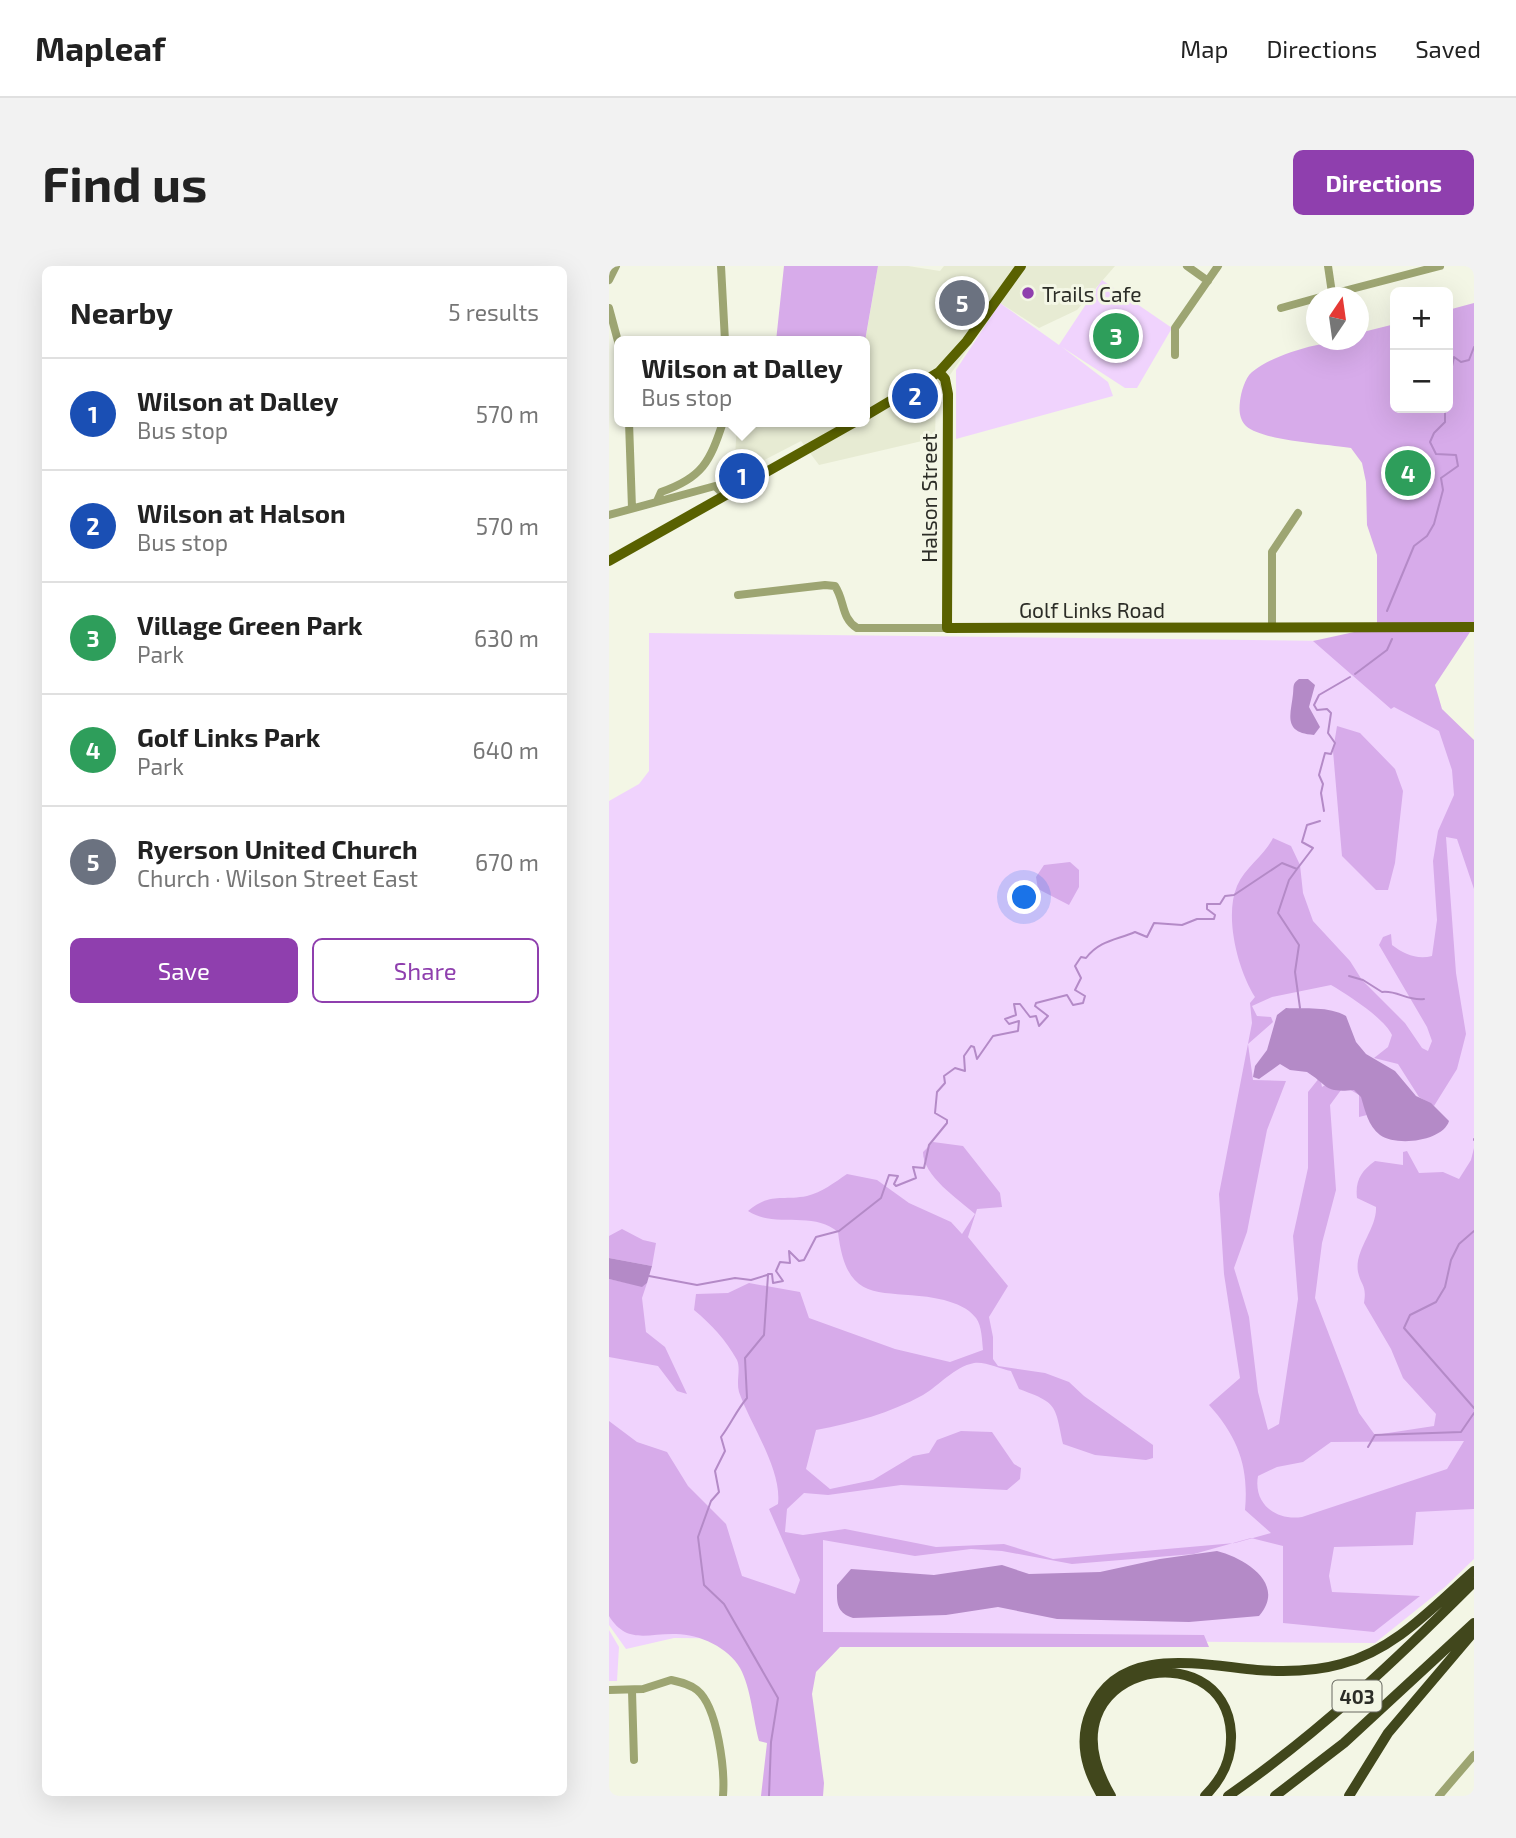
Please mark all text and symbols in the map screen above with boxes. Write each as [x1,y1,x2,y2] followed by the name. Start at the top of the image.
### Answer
[35,28,165,68] text: Mapleaf
[1180,34,1228,63] text: Map
[1266,34,1377,63] text: Directions
[1415,34,1481,63] text: Saved
[1293,150,1474,215] button: Directions
[42,153,207,212] text: Find us
[939,277,985,329] pin: 5
[1042,281,1142,306] place label: Trails Cafe
[1020,285,1036,301] marker: Trails Cafe
[1306,287,1369,350] north arrow
[1390,287,1453,413] map controls
[1390,287,1453,350] button: +
[70,294,173,330] text: Nearby
[448,298,539,326] text: 5 results
[1093,310,1139,362] pin: 3
[614,336,870,427] popup
[1390,350,1453,413] button: −
[641,352,843,383] text: Wilson at Dalley
[892,370,938,422] pin: 2
[641,383,732,411] text: Bus stop
[137,385,338,416] text: Wilson at Dalley
[88,400,98,428] text: 1
[476,400,539,428] text: 570 m
[137,416,228,444] text: Bus stop
[916,433,941,563] street label: Halson Street
[1385,447,1431,499] pin: 4
[719,450,765,502] pin: 1
[137,497,346,528] text: Wilson at Halson
[86,512,100,540] text: 2
[476,512,539,540] text: 570 m
[137,528,228,556] text: Bus stop
[1019,597,1165,622] street label: Golf Links Road
[137,609,363,640] text: Village Green Park
[86,624,100,652] text: 3
[474,624,539,652] text: 630 m
[137,640,184,668] text: Park
[137,721,320,752] text: Golf Links Park
[86,736,100,764] text: 4
[473,736,539,764] text: 640 m
[137,752,184,780] text: Park
[137,833,418,864] text: Ryerson United Church
[87,848,99,876] text: 5
[475,848,539,876] text: 670 m
[137,864,418,892] text: Church · Wilson Street East
[1007,880,1041,914] your location
[70,938,298,1003] button: Save
[312,938,539,1003] button: Share
[1333,1680,1381,1712] road number: 403

